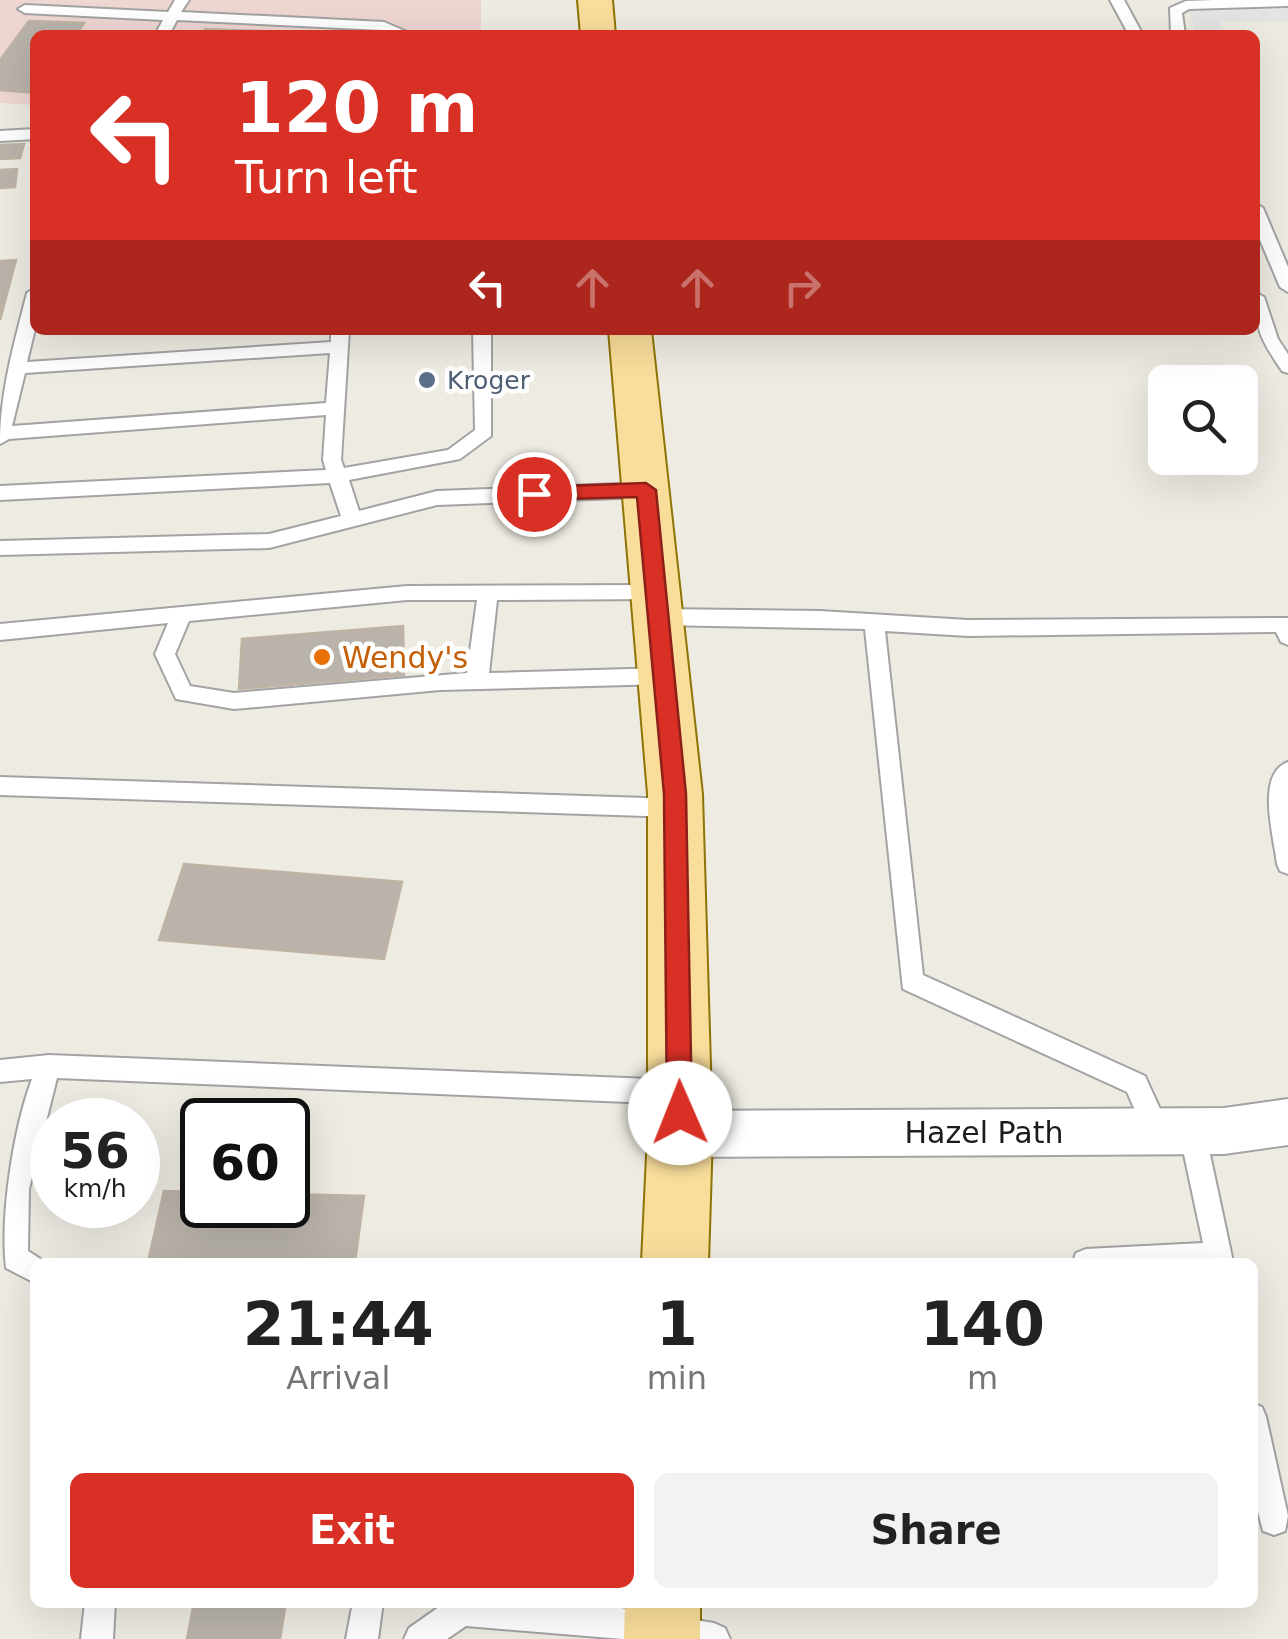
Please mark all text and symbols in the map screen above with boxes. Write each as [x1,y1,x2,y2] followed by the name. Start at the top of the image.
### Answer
[235,67,478,149] text: 120 m
[70,70,200,200] icon: left
[235,151,418,204] text: Turn left
[460,260,515,315] icon: left
[565,260,620,315] icon: ahead
[670,260,725,315] icon: ahead
[775,260,830,315] icon: right
[1148,365,1258,475] map controls
[1148,365,1258,475] button: search
[447,366,531,395] place label: Kroger
[416,369,438,391] marker: Kroger
[492,452,577,537] pin
[507,467,562,522] icon: arrive
[342,640,468,675] place label: Wendy's
[311,646,333,668] marker: Wendy's
[628,1061,732,1165] position arrow
[180,1098,310,1228] speed limit sign: 60
[905,1115,1063,1150] street label: Hazel Path
[60,1122,130,1180] text: 56
[63,1174,127,1203] text: km/h
[243,1289,434,1359] text: 21:44
[656,1289,698,1359] text: 1
[920,1289,1045,1359] text: 140
[286,1359,390,1397] text: Arrival
[647,1359,707,1397] text: min
[967,1359,998,1397] text: m
[70,1473,634,1588] button: Exit
[654,1473,1218,1588] button: Share

